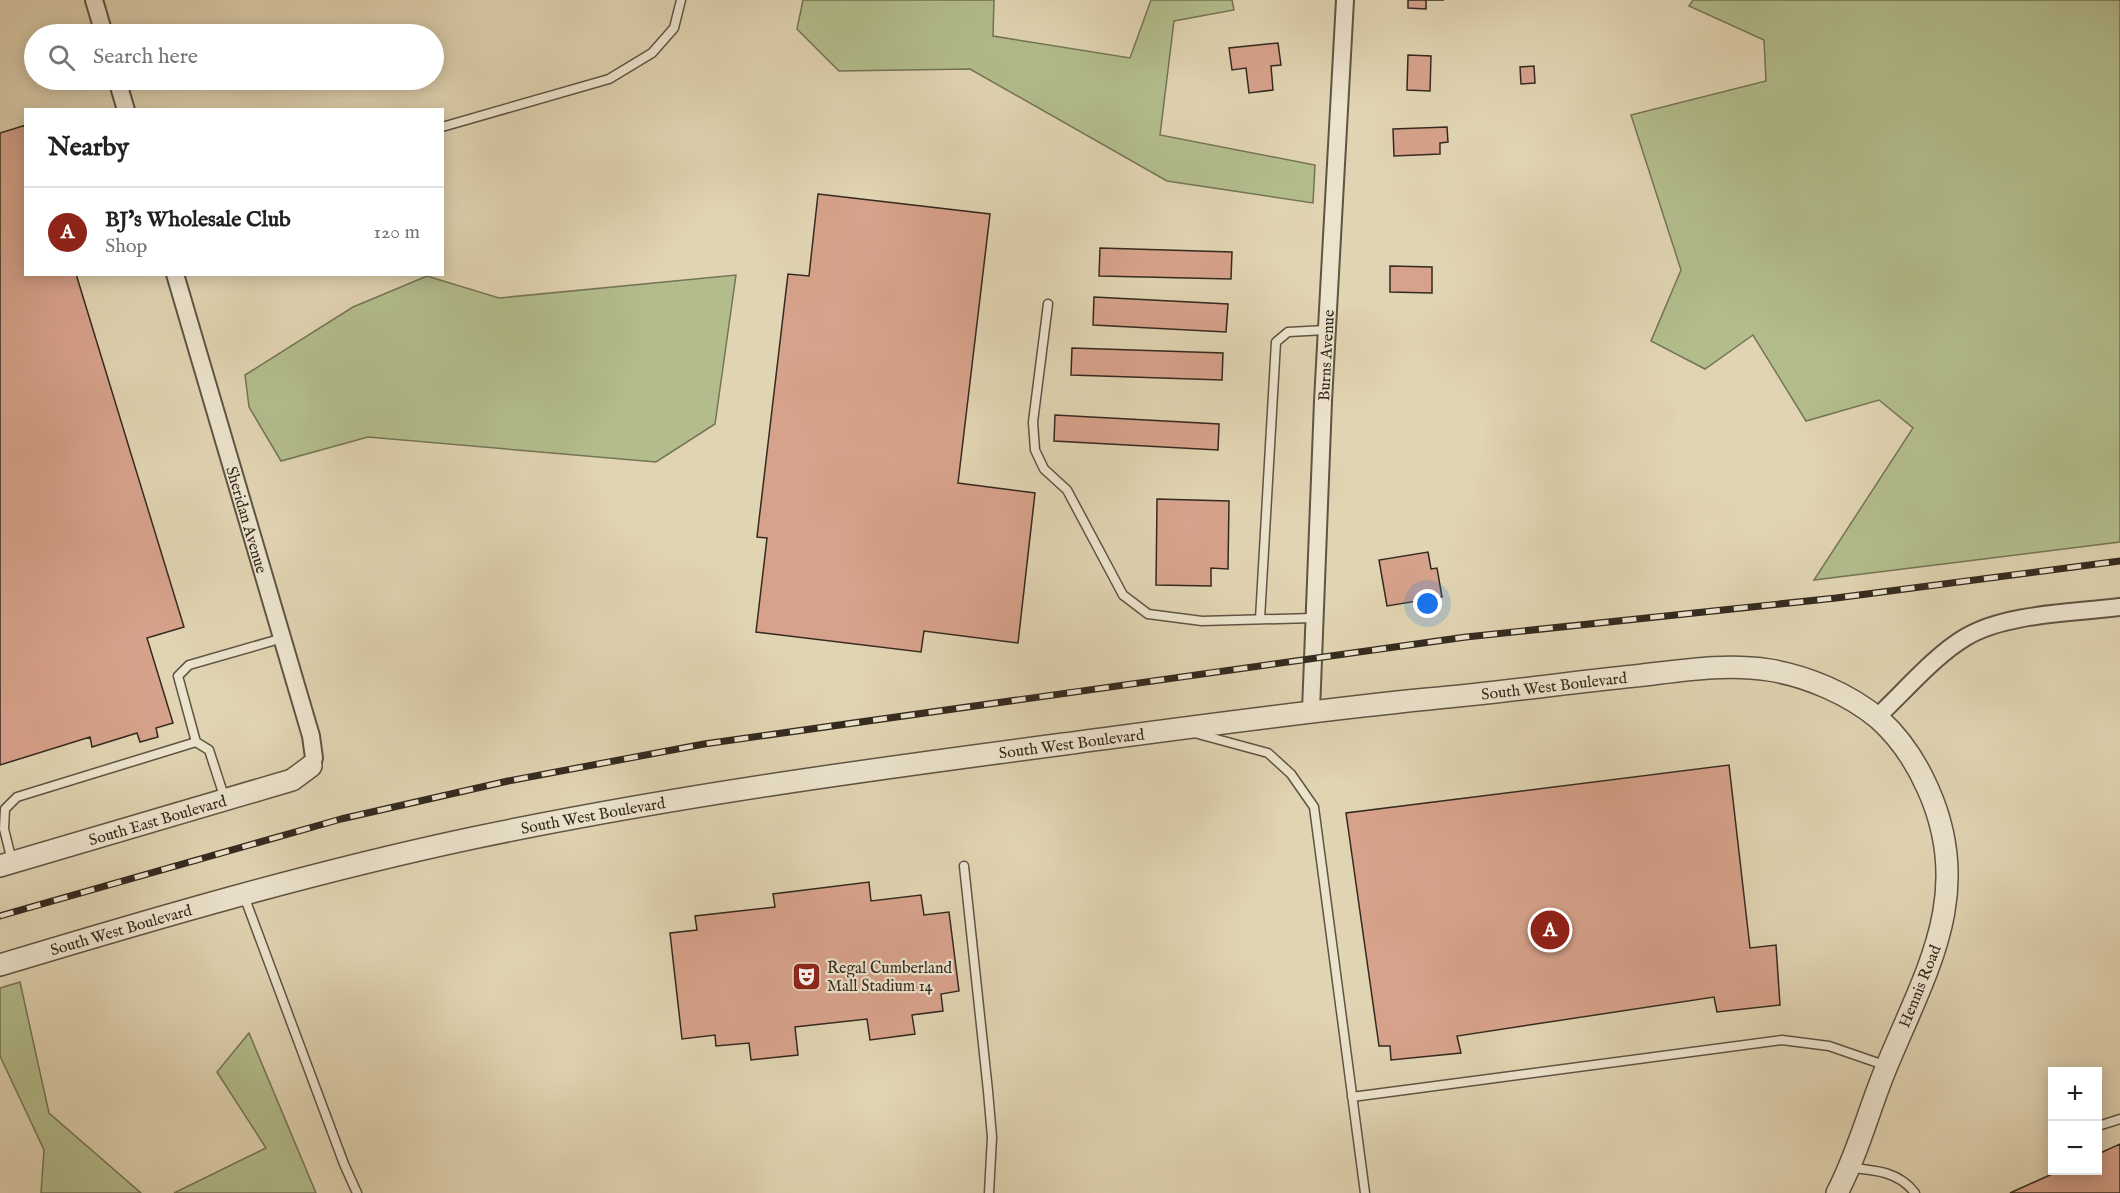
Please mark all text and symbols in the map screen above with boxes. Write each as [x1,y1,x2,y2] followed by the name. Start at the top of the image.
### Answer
[24,24,444,90] search box
[45,41,78,74] icon: search
[93,43,198,71] text: Search here
[48,131,129,164] text: Nearby
[105,206,291,234] text: BJ's Wholesale Club
[61,220,74,245] text: A
[374,220,420,245] text: 120 m
[105,234,147,259] text: Shop
[1315,309,1340,402] street label: Burns Avenue
[220,464,271,576] street label: Sheridan Avenue
[1413,589,1442,618] your location
[1480,669,1629,706] street label: South West Boulevard
[998,725,1146,765] street label: South West Boulevard
[87,792,230,851] street label: South East Boulevard
[519,794,667,840] street label: South West Boulevard
[48,901,195,961] street label: South West Boulevard
[1530,908,1570,952] pin: A
[1895,942,1947,1031] street label: Hennis Road
[827,959,953,997] place label: Regal Cumberland Mall Stadium 14
[790,960,822,992] theatre icon: Regal Cumberland Mall Stadium 14
[2048,1067,2102,1175] map controls
[2048,1067,2102,1121] button: +
[2048,1121,2102,1175] button: −

